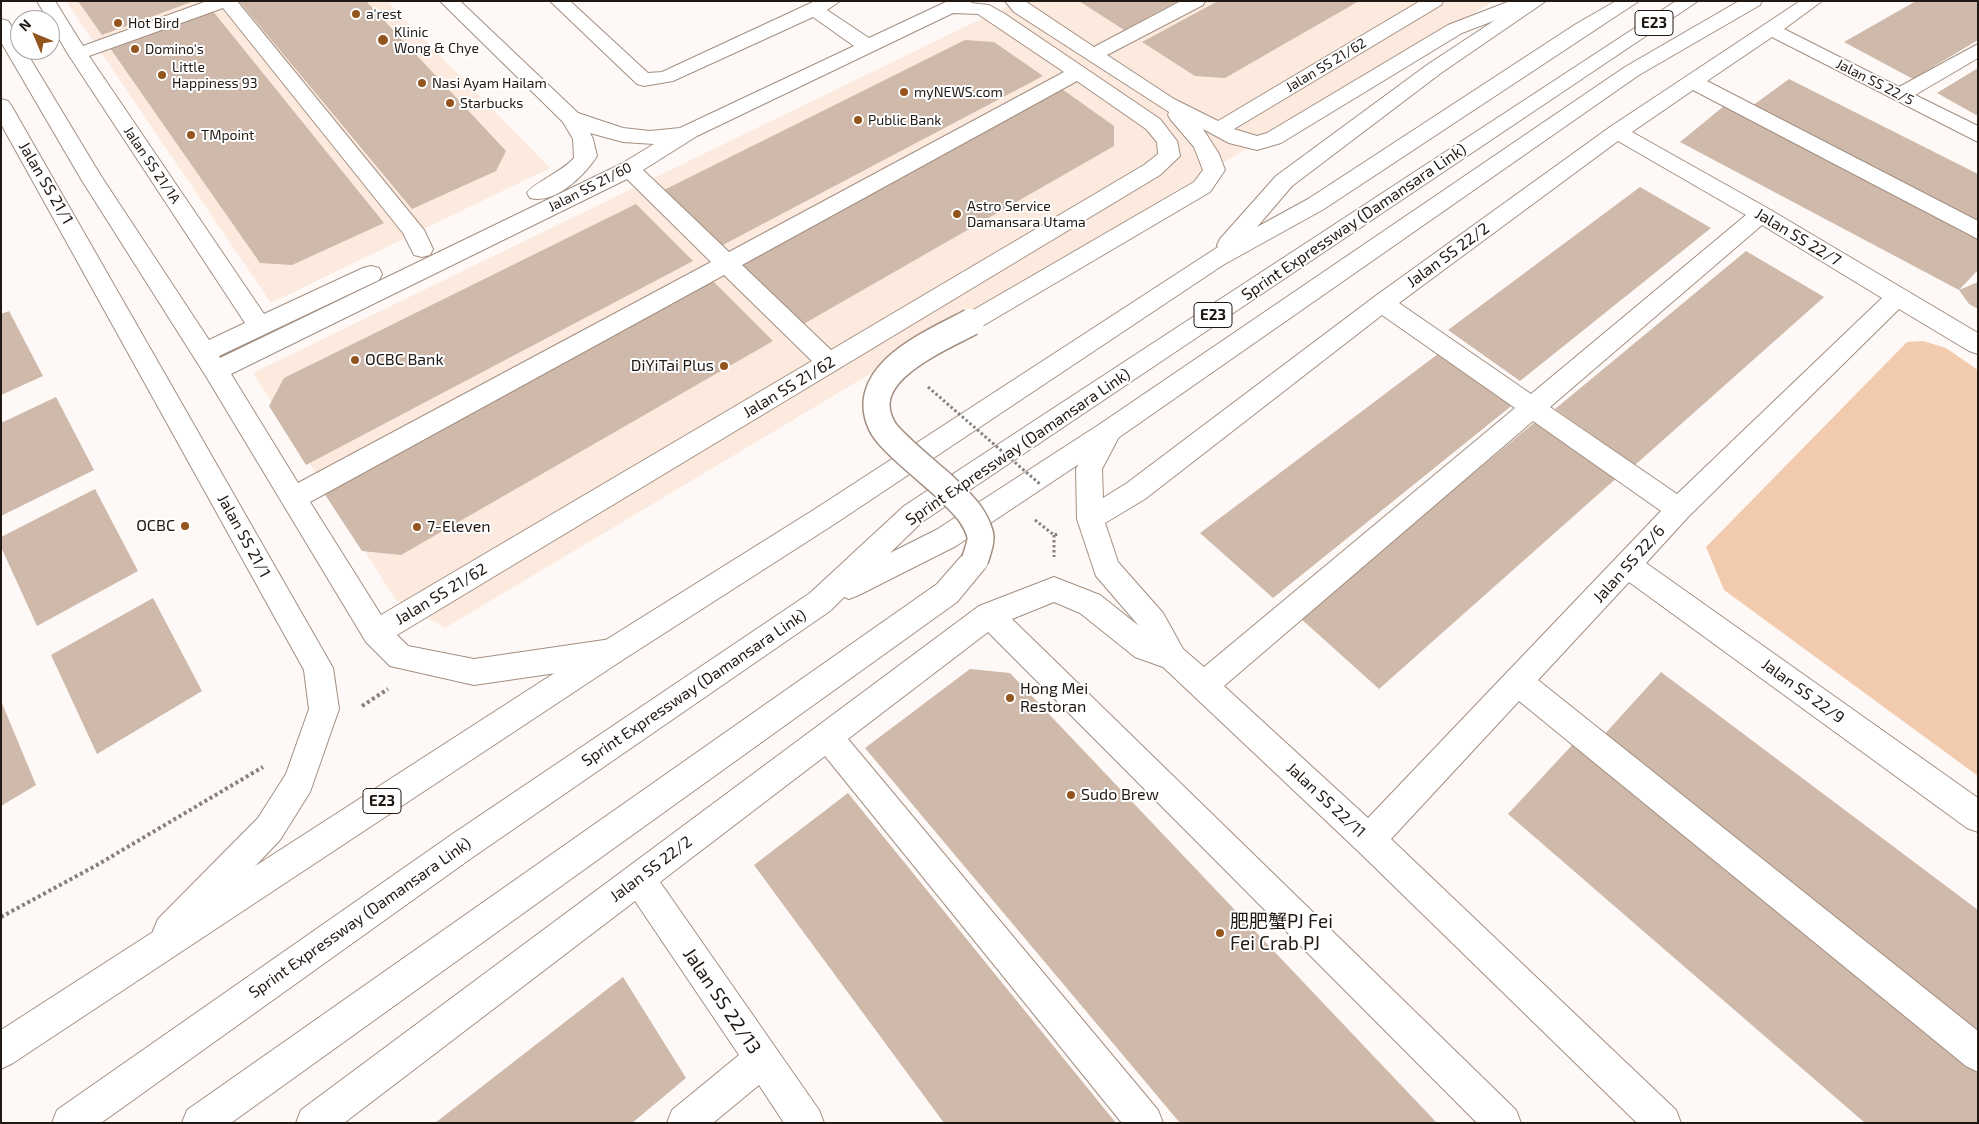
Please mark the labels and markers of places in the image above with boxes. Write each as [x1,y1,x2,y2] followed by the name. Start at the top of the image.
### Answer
[366,6,402,22] place label: a'rest
[350,8,362,20] marker: a'rest
[128,15,179,31] place label: Hot Bird
[112,17,124,29] marker: Hot Bird
[394,24,479,56] place label: Klinic Wong & Chye
[376,33,390,47] marker: Klinic Wong & Chye
[145,41,204,57] place label: Domino's
[129,43,141,55] marker: Domino's
[172,59,258,92] place label: Little Happiness 93
[156,69,168,81] marker: Little Happiness 93
[432,75,547,91] place label: Nasi Ayam Hailam
[416,77,428,89] marker: Nasi Ayam Hailam
[914,84,1003,100] place label: myNEWS.com
[898,86,910,98] marker: myNEWS.com
[460,95,523,111] place label: Starbucks
[444,97,456,109] marker: Starbucks
[868,112,941,128] place label: Public Bank
[852,114,864,126] marker: Public Bank
[201,127,254,143] place label: TMpoint
[185,129,197,141] marker: TMpoint
[967,198,1086,230] place label: Astro Service Damansara Utama
[951,208,963,220] marker: Astro Service Damansara Utama
[365,350,444,370] place label: OCBC Bank
[349,354,361,366] marker: OCBC Bank
[631,356,714,376] place label: DiYiTai Plus
[718,360,730,372] marker: DiYiTai Plus
[136,516,175,536] place label: OCBC
[427,517,491,537] place label: 7-Eleven
[179,520,191,532] marker: OCBC
[411,521,423,533] marker: 7-Eleven
[1020,679,1088,717] place label: Hong Mei Restoran
[1004,692,1016,704] marker: Hong Mei Restoran
[1081,785,1159,805] place label: Sudo Brew
[1065,789,1077,801] marker: Sudo Brew
[1230,911,1333,955] place label: 肥肥蟹PJ Fei Fei Crab PJ
[1214,927,1226,939] marker: 肥肥蟹PJ Fei Fei Crab PJ

